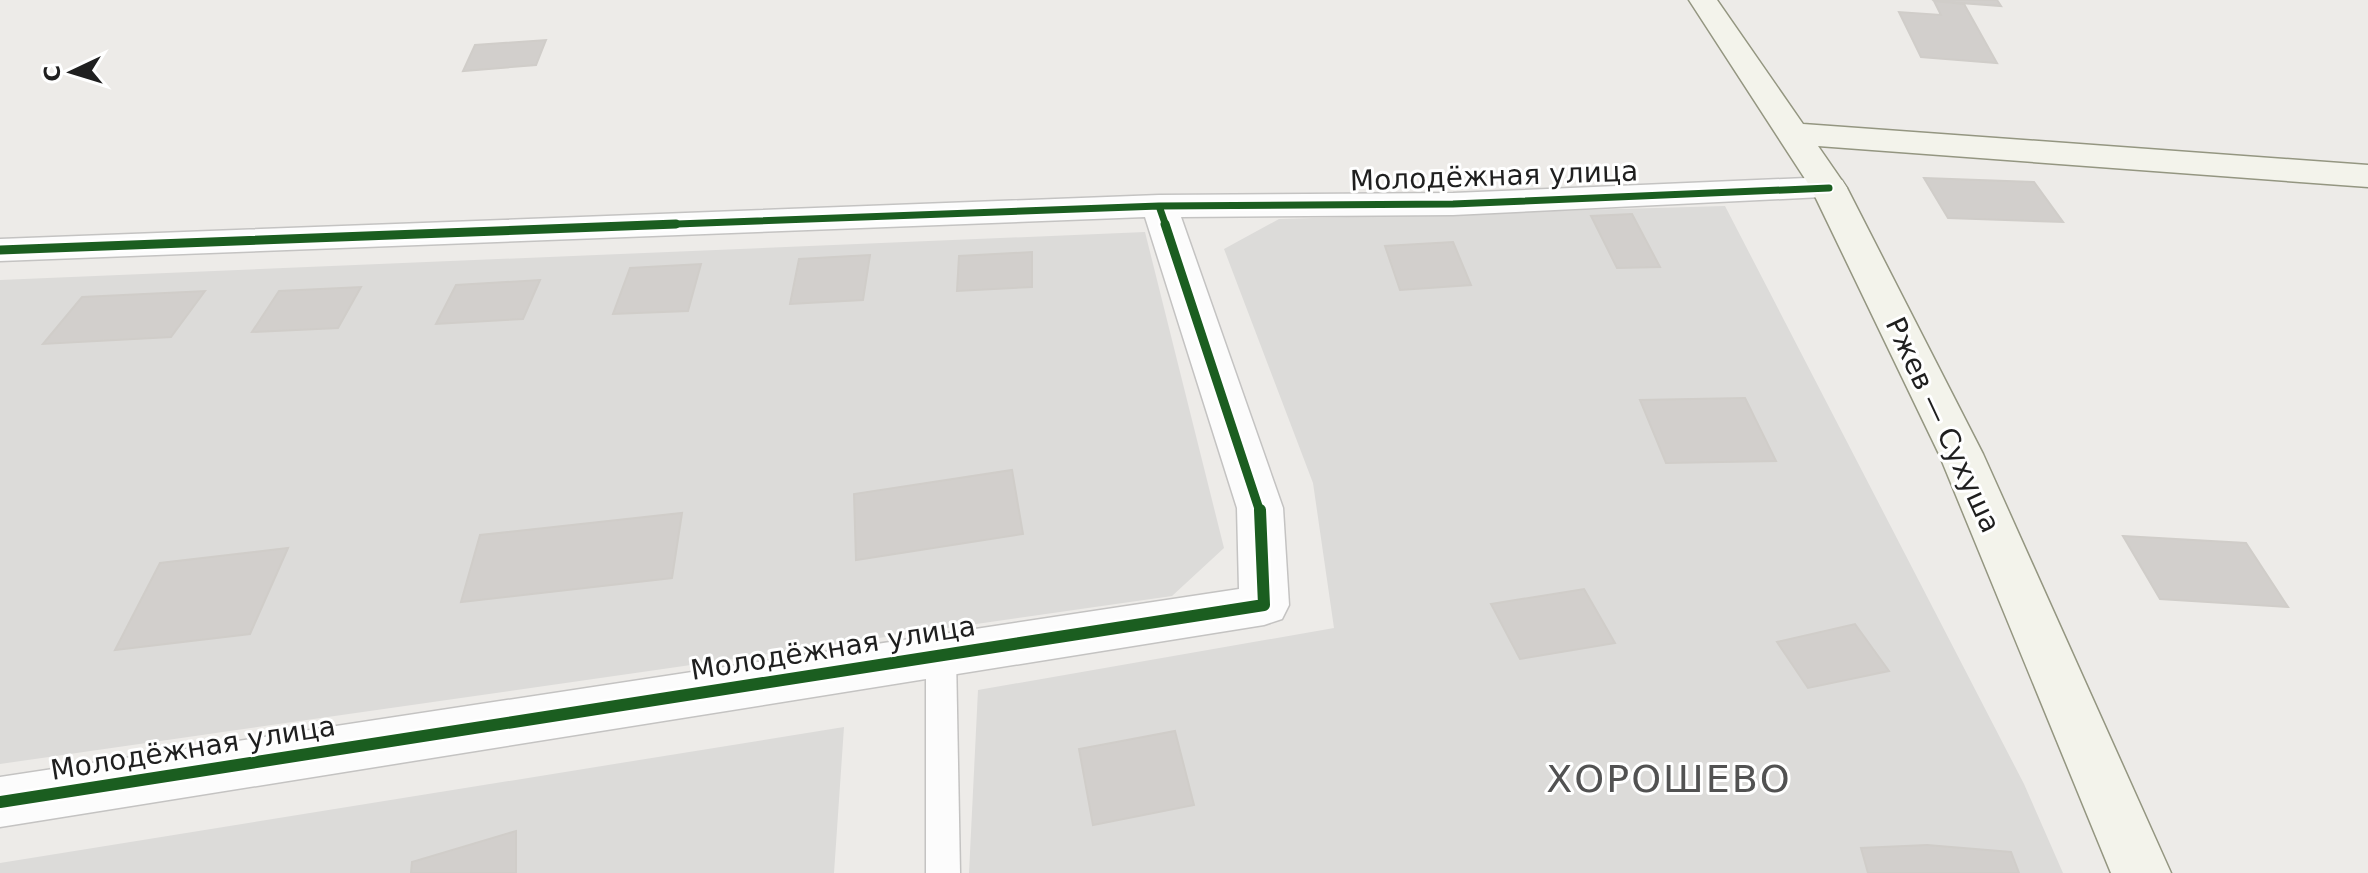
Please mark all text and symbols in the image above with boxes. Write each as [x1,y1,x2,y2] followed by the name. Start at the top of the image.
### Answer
[32,32,112,112] north arrow
[40,64,66,82] text: С
[1349,154,1639,198] street label: Молодёжная улица
[1879,312,2007,538] street label: Ржев — Сухуша
[688,609,978,687] street label: Молодёжная улица
[48,709,338,787] street label: Молодёжная улица
[1546,757,1792,801] district label: ХОРОШЕВО

